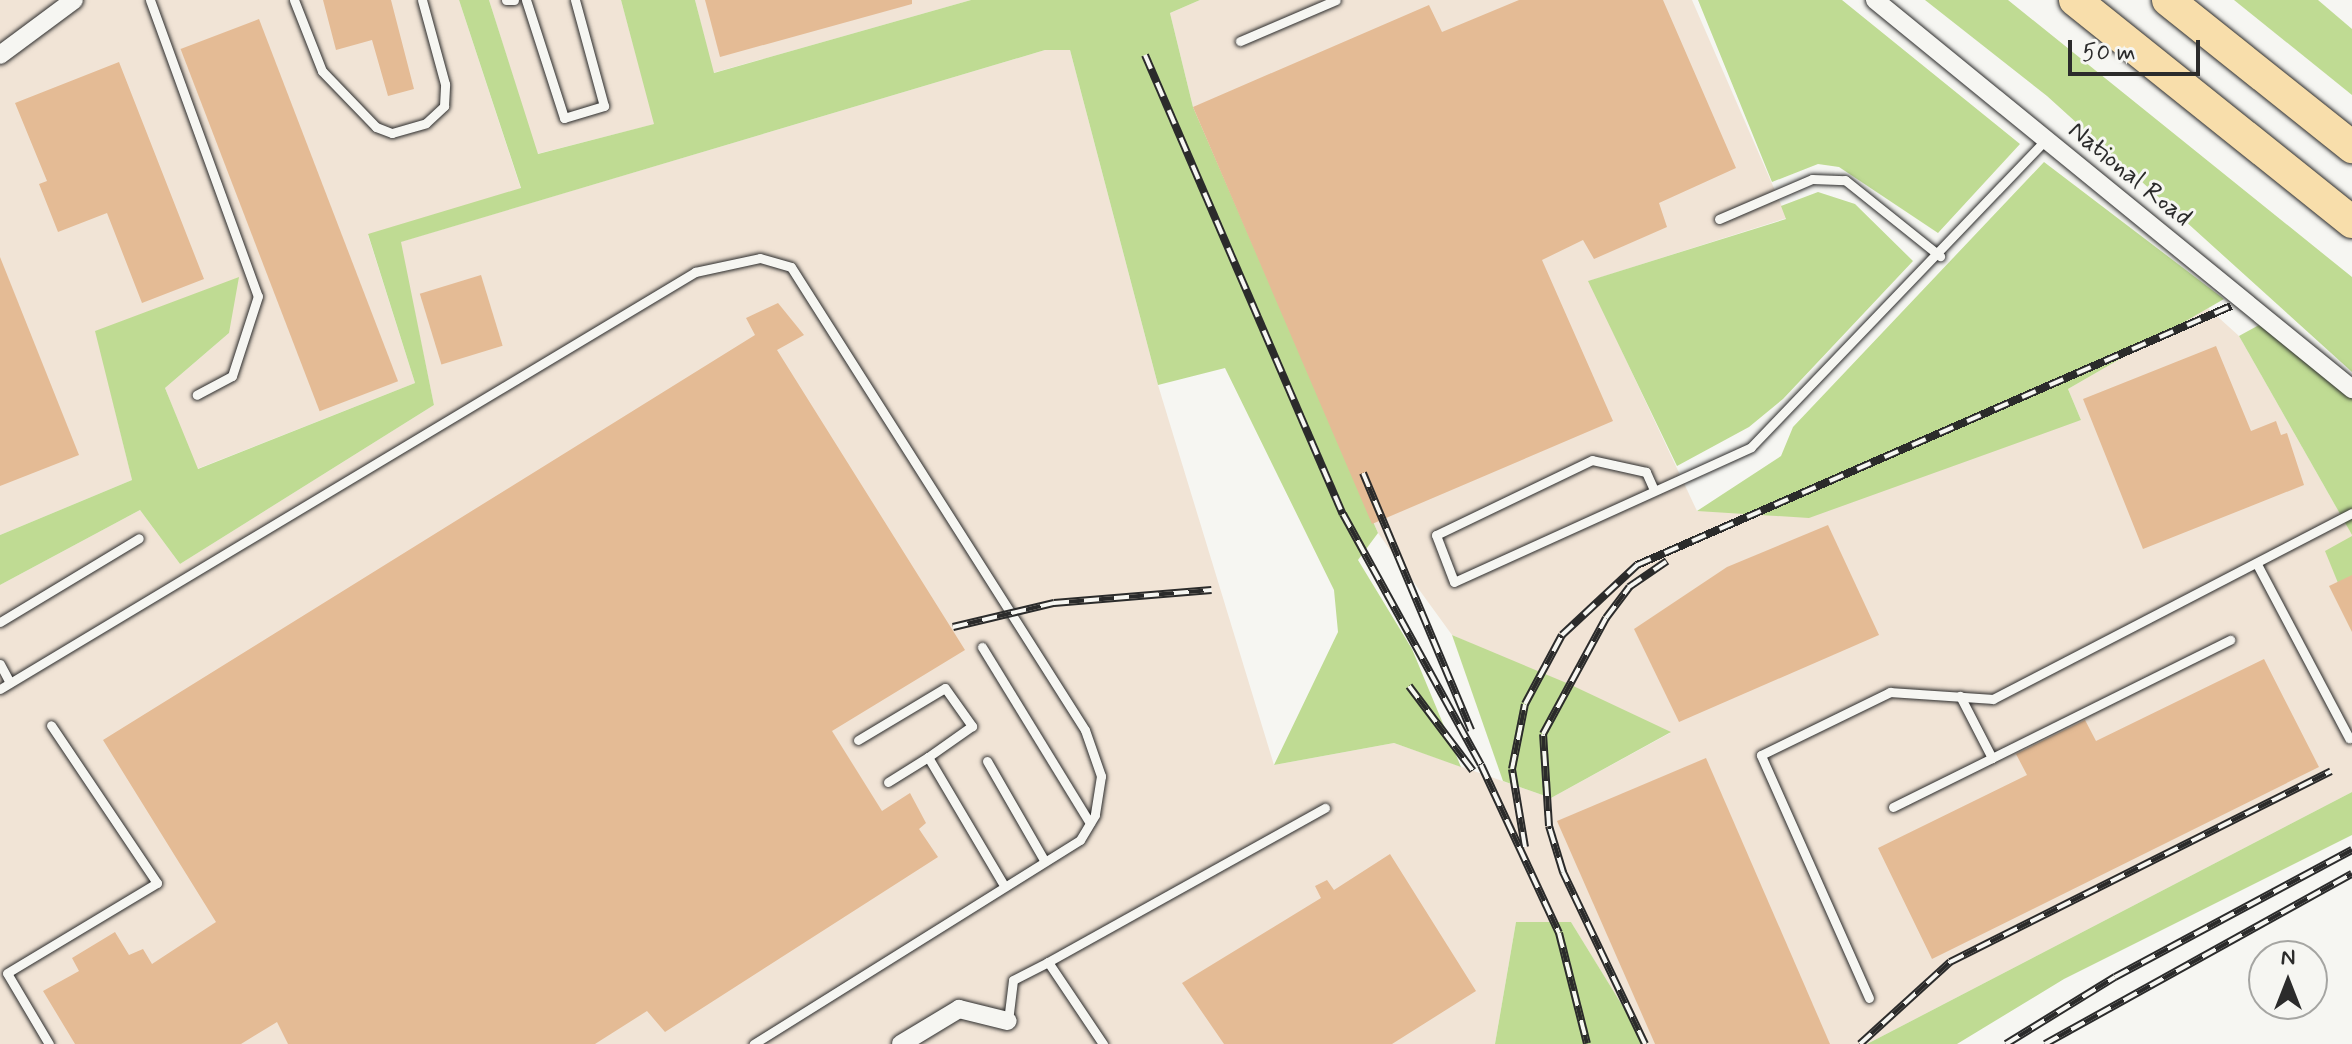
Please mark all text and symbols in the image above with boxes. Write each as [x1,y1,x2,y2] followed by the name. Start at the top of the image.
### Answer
[2072,24,2204,74] scale bar
[2082,38,2136,69] text: 50 m
[2061,116,2197,234] street label: National Road
[2248,940,2328,1020] north arrow
[2281,944,2295,972] text: N

